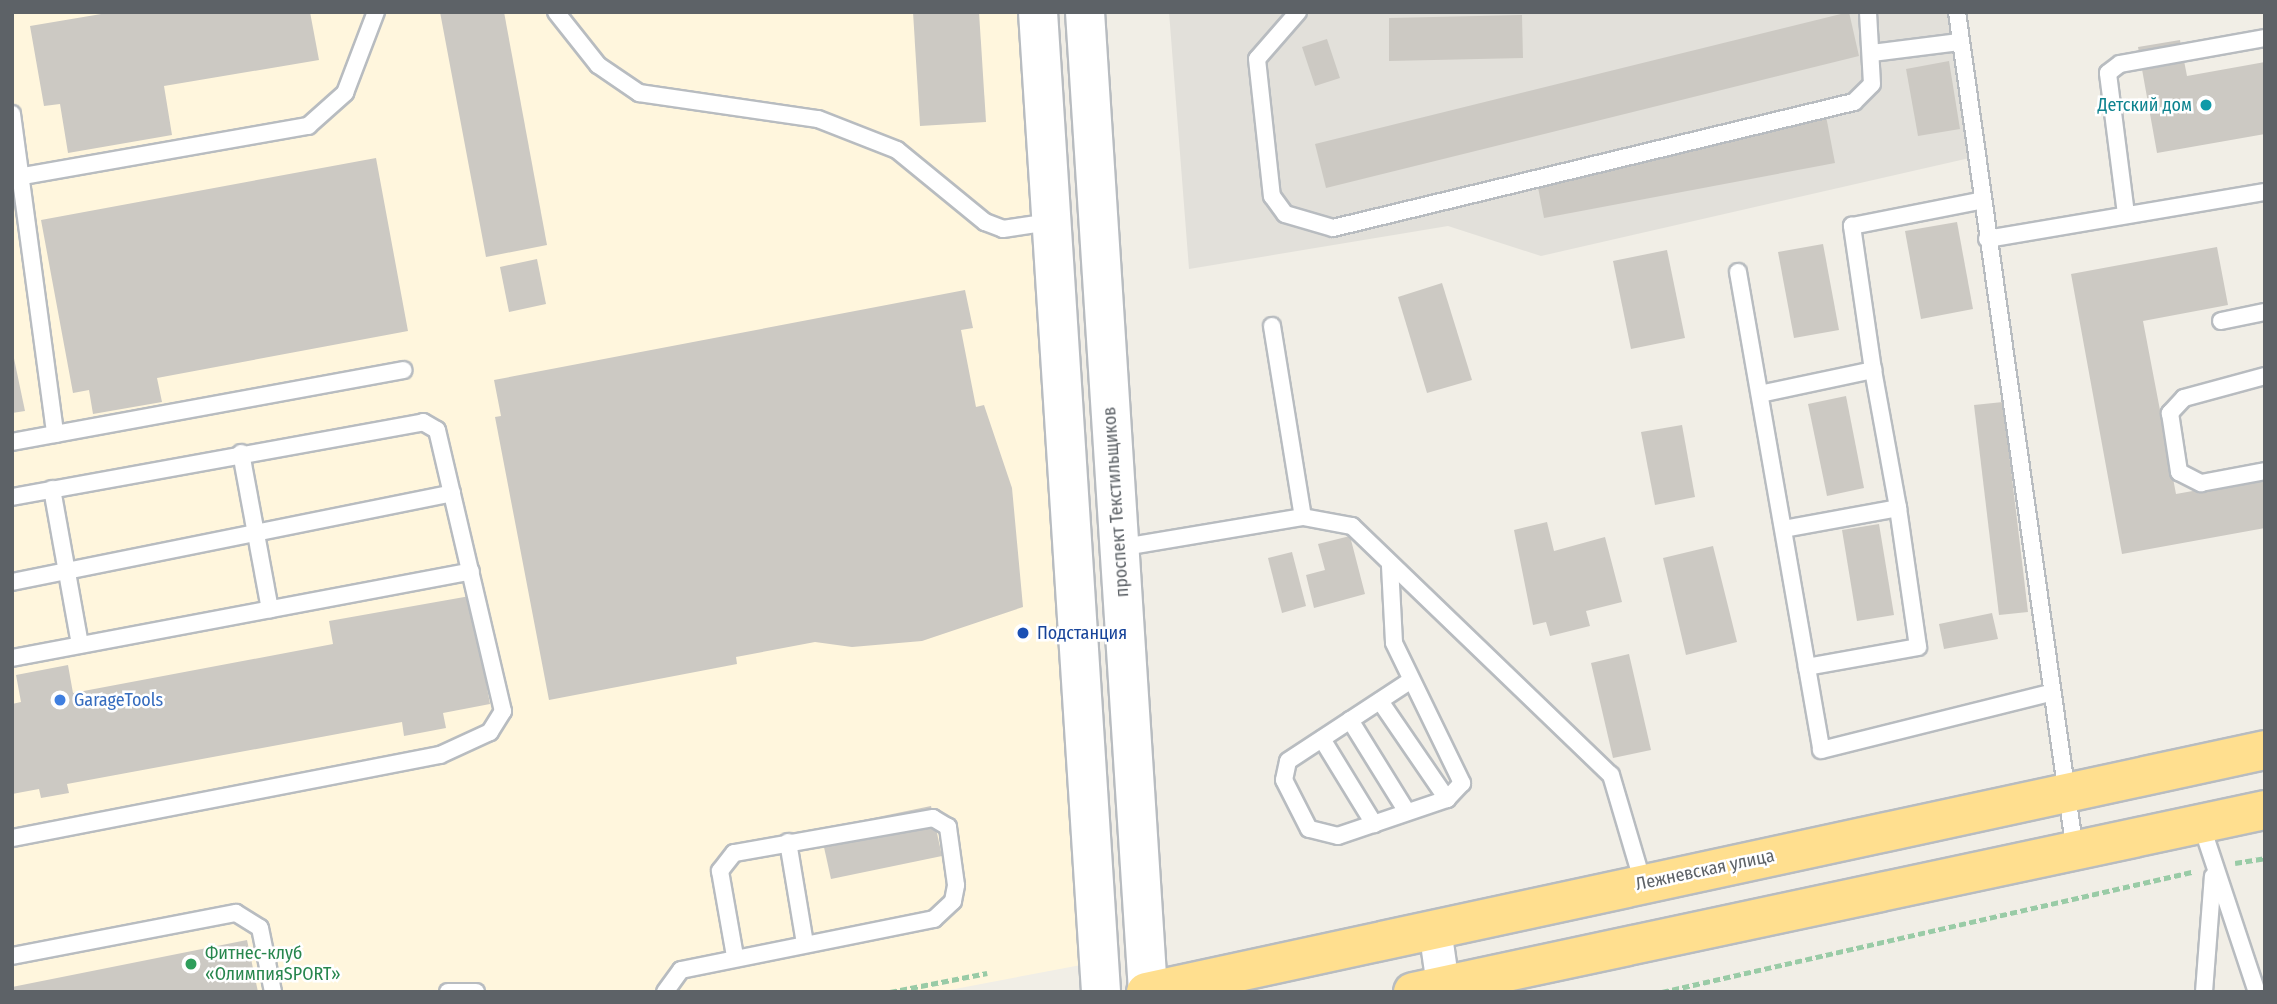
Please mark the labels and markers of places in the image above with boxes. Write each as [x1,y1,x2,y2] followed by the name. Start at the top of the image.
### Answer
[2098,94,2192,116] place label: Детский дом
[2198,97,2214,113] marker: Детский дом
[1037,622,1127,644] place label: Подстанция
[1015,625,1031,641] marker: Подстанция
[74,689,163,711] place label: GarageTools
[52,692,68,708] marker: GarageTools
[205,943,341,986] place label: Фитнес-клуб «ОлимпияSPORT»
[183,956,199,972] marker: Фитнес-клуб «ОлимпияSPORT»

